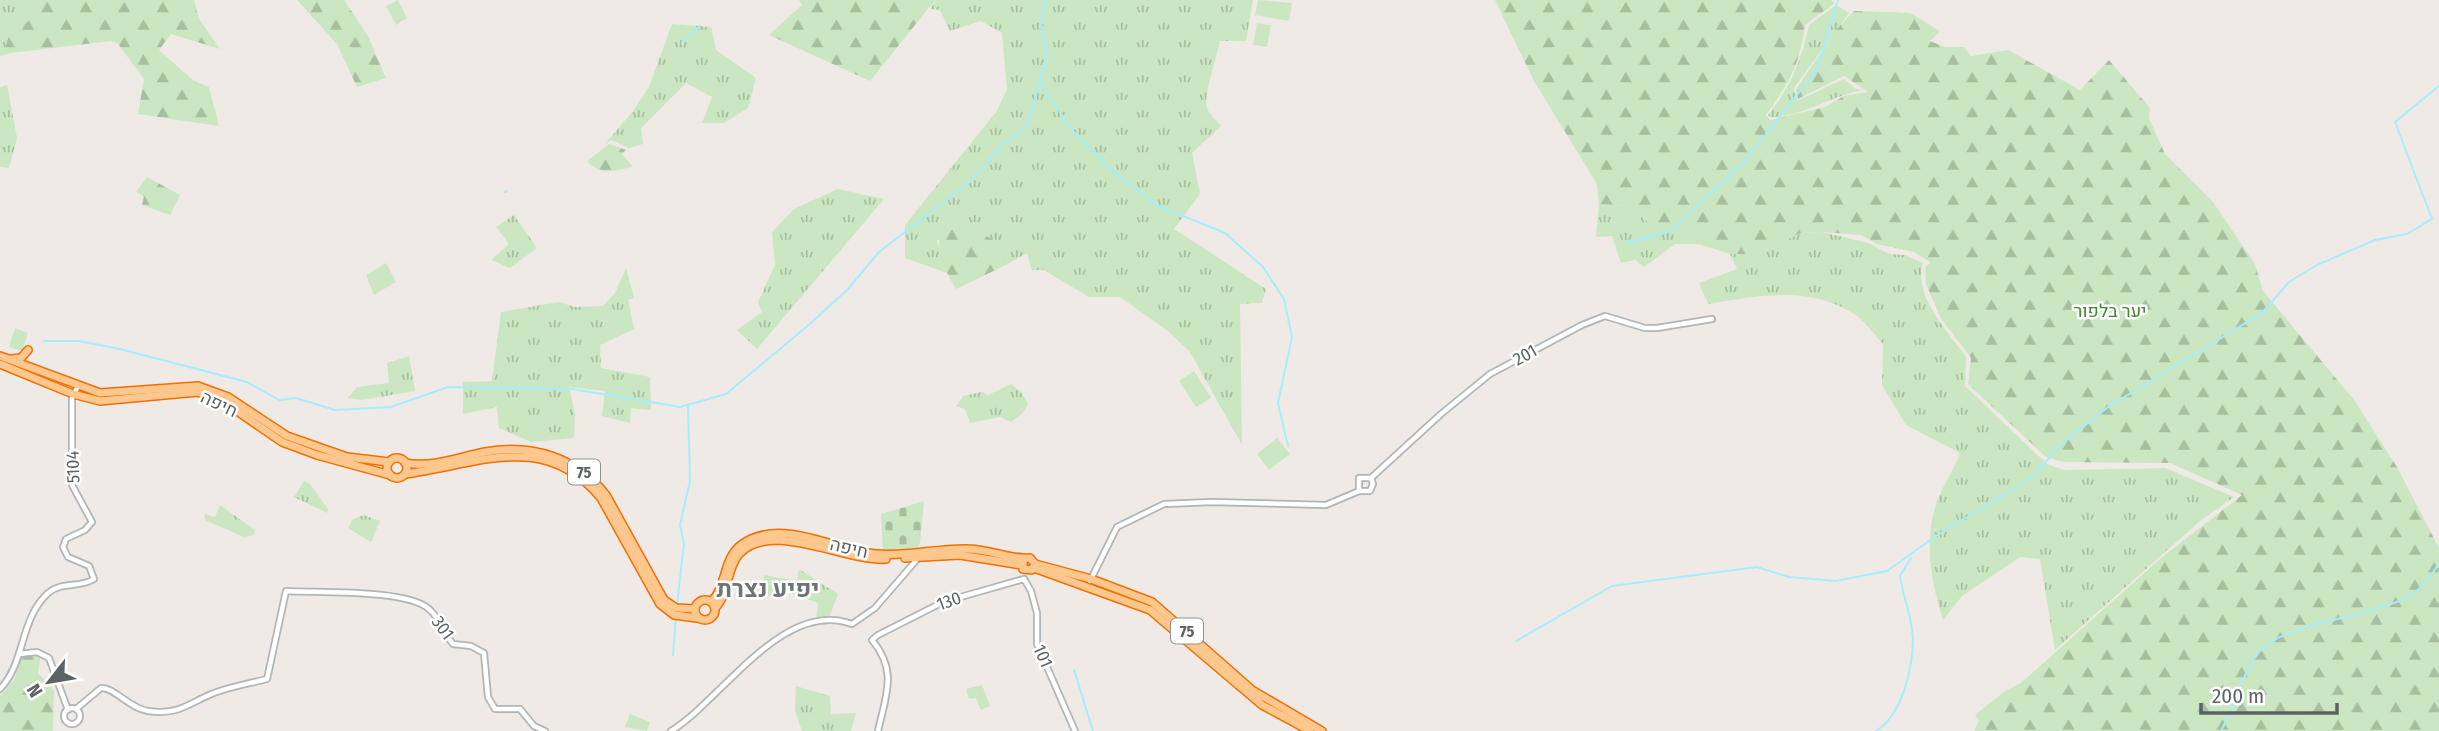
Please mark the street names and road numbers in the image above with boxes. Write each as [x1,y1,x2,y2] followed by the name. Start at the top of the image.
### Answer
[1509,340,1541,370] street label: 201
[197,386,241,422] street label: חיפה
[61,450,85,484] street label: 5104
[568,460,600,485] road number: 75
[828,533,870,563] street label: חיפה
[934,586,964,616] street label: 130
[427,612,459,644] street label: 301
[1171,618,1203,644] road number: 75
[1028,641,1058,671] street label: 101

